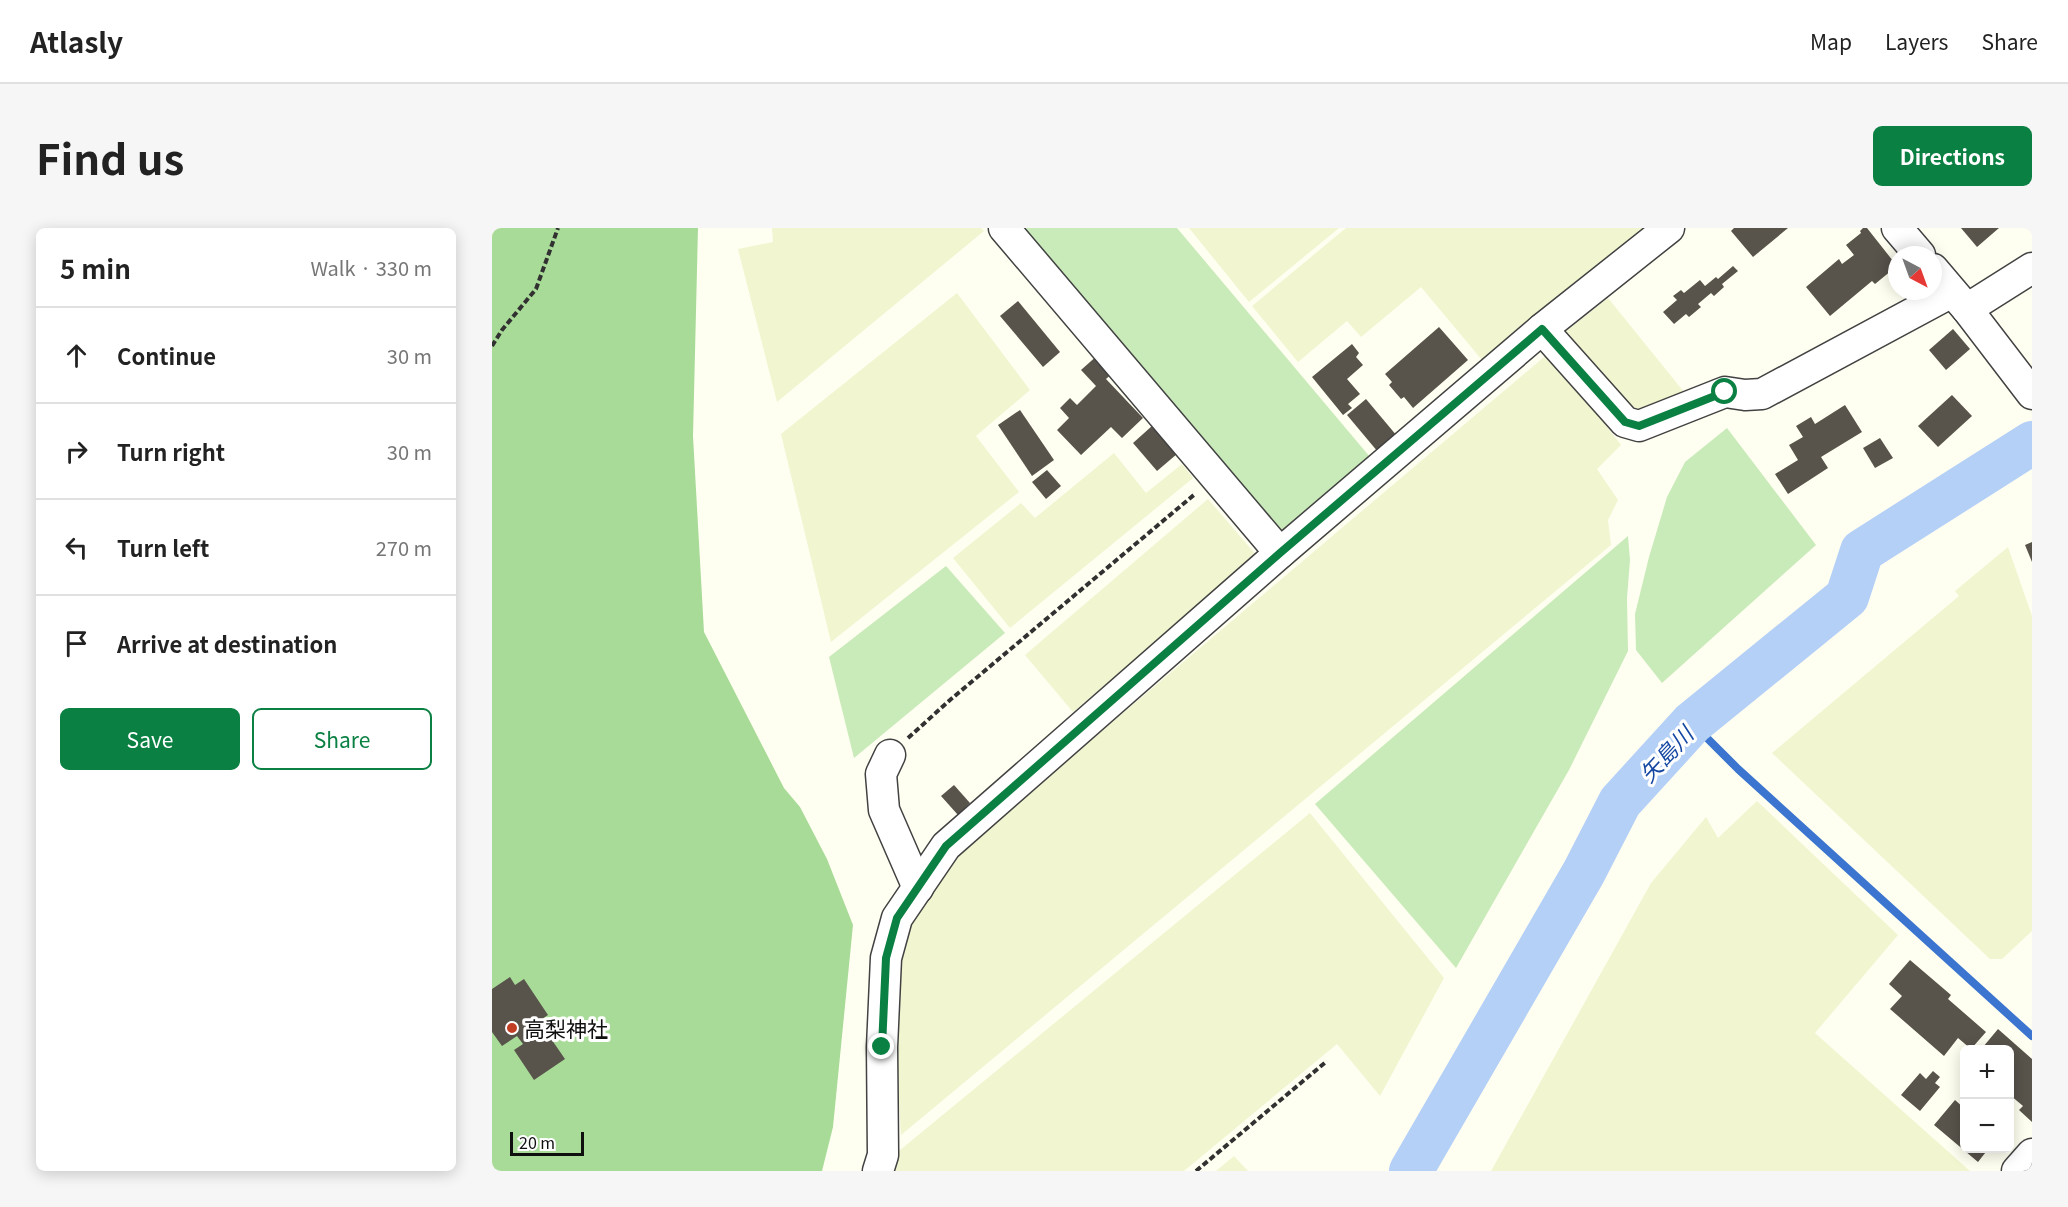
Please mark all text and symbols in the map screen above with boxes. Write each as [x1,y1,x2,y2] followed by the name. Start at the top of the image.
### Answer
[30,21,123,61] text: Atlasly
[1810,26,1852,56] text: Map
[1885,26,1948,56] text: Layers
[1981,26,2038,56] text: Share
[36,126,184,187] text: Find us
[1873,126,2032,186] button: Directions
[1888,246,1942,300] north arrow
[60,249,131,286] text: 5 min
[310,253,432,282] text: Walk · 330 m
[60,339,93,372] icon: ahead
[117,339,216,371] text: Continue
[387,341,432,370] text: 30 m
[1711,378,1737,404] route start
[60,435,93,468] icon: right
[117,435,225,467] text: Turn right
[387,437,432,466] text: 30 m
[60,531,93,564] icon: left
[117,531,209,563] text: Turn left
[376,533,432,562] text: 270 m
[60,627,93,660] icon: arrive
[117,627,337,659] text: Arrive at destination
[60,708,240,770] button: Save
[252,708,432,770] button: Share
[1631,716,1701,788] water label: 矢島川
[524,1013,608,1043] place label: 高梨神社
[505,1021,519,1035] marker: 高梨神社
[868,1033,894,1059] route end
[1960,1045,2014,1153] map controls
[1960,1045,2014,1099] button: +
[1960,1099,2014,1153] button: −
[510,1129,584,1156] scale bar
[519,1130,555,1154] text: 20 m

